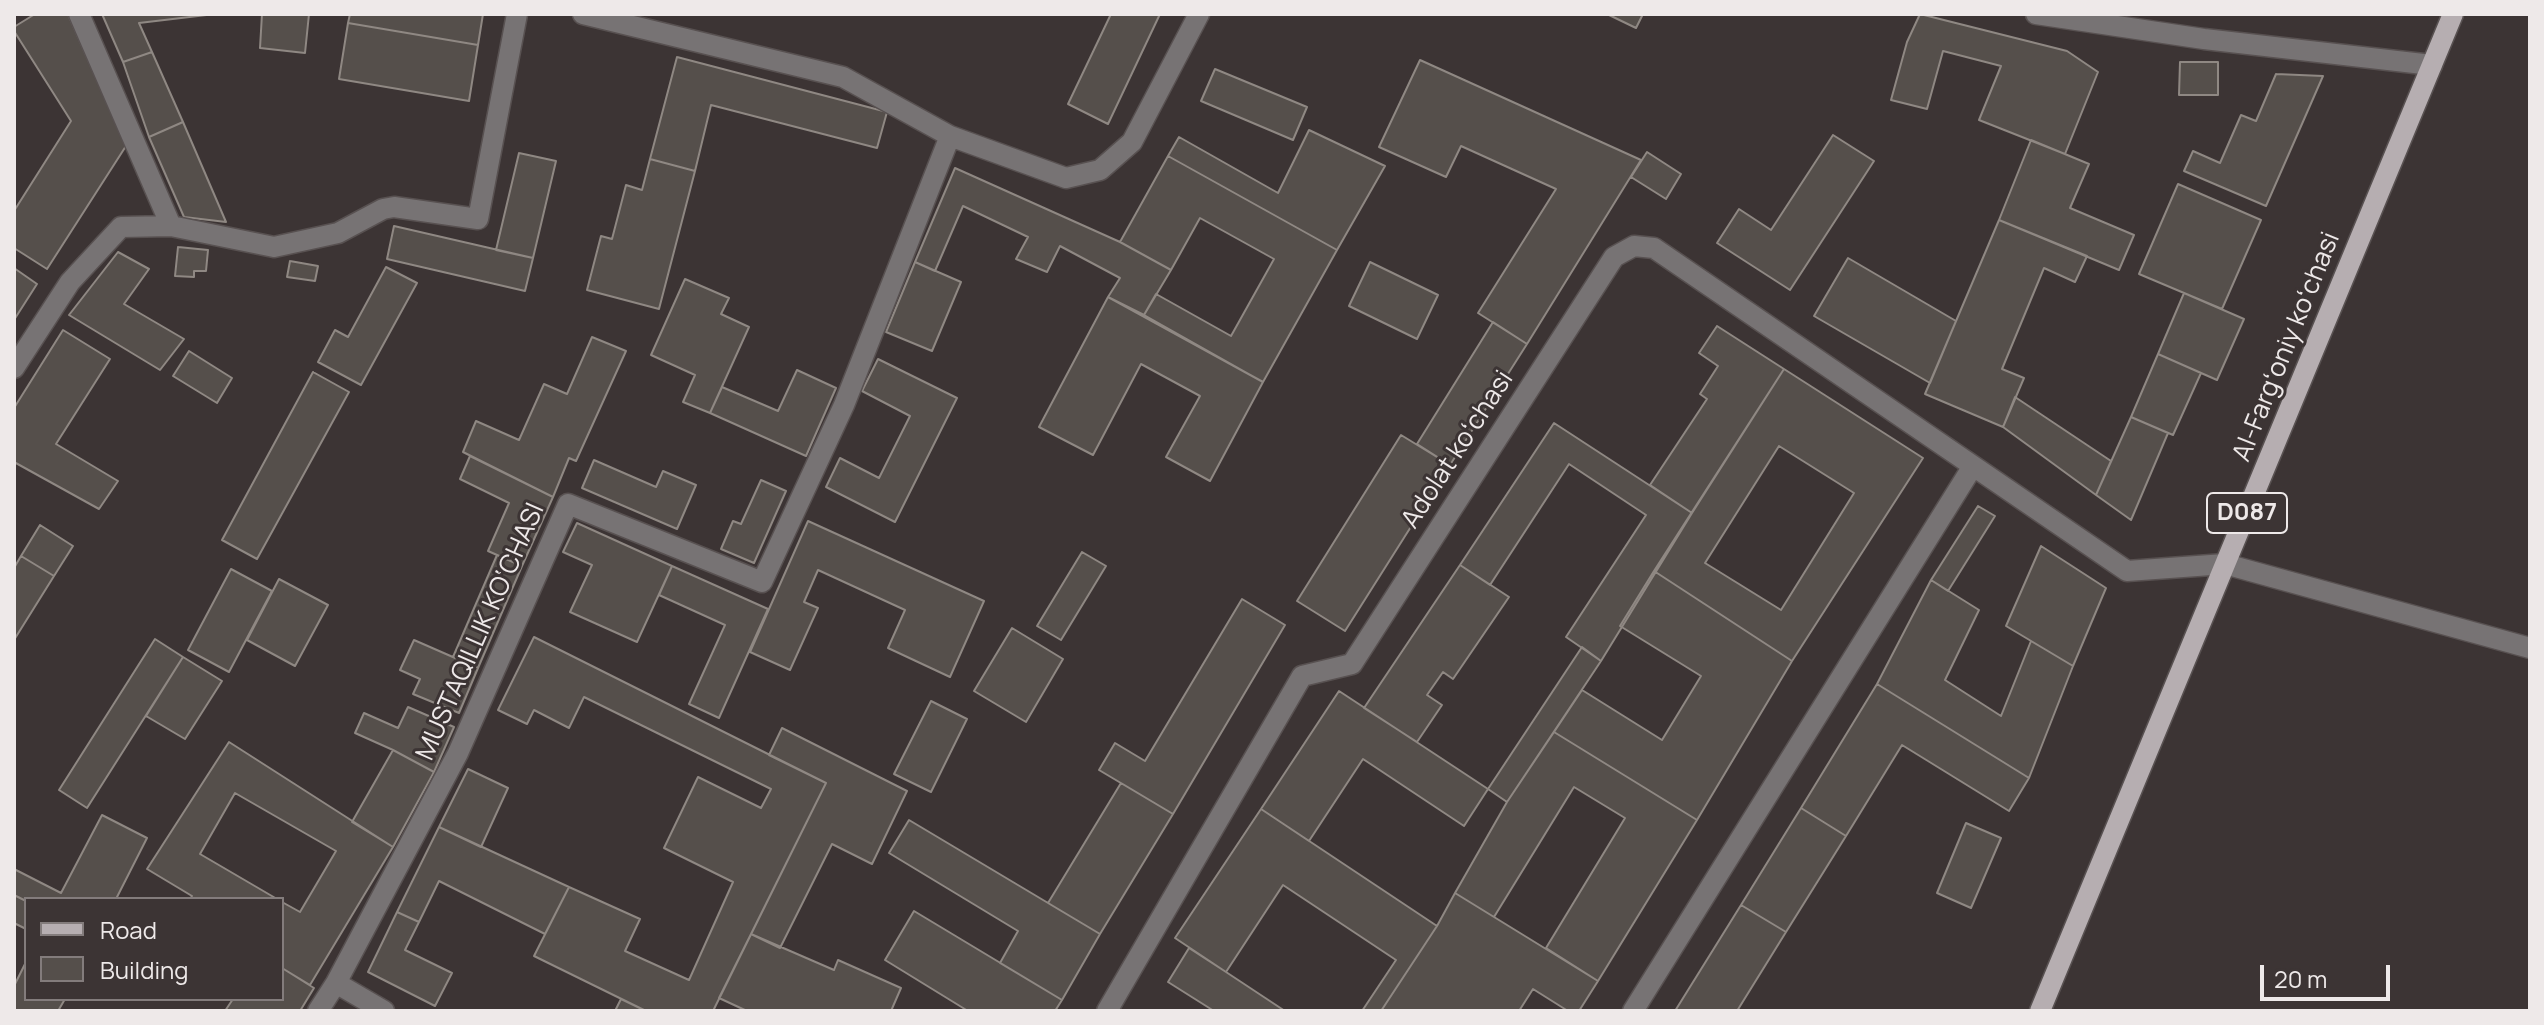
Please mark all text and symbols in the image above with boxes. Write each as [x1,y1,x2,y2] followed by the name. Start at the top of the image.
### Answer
[2227,228,2347,466] street label: Al-Fargʻoniy koʻchasi
[1396,366,1520,534] street label: Adolat koʻchasi
[2207,493,2287,533] road number: D087
[410,499,552,765] street label: MUSTAQILLIK KO‘CHASI
[24,897,284,1001] legend
[100,913,157,946] text: Road
[2264,949,2394,999] scale bar
[100,953,188,986] text: Building
[2274,962,2327,995] text: 20 m

